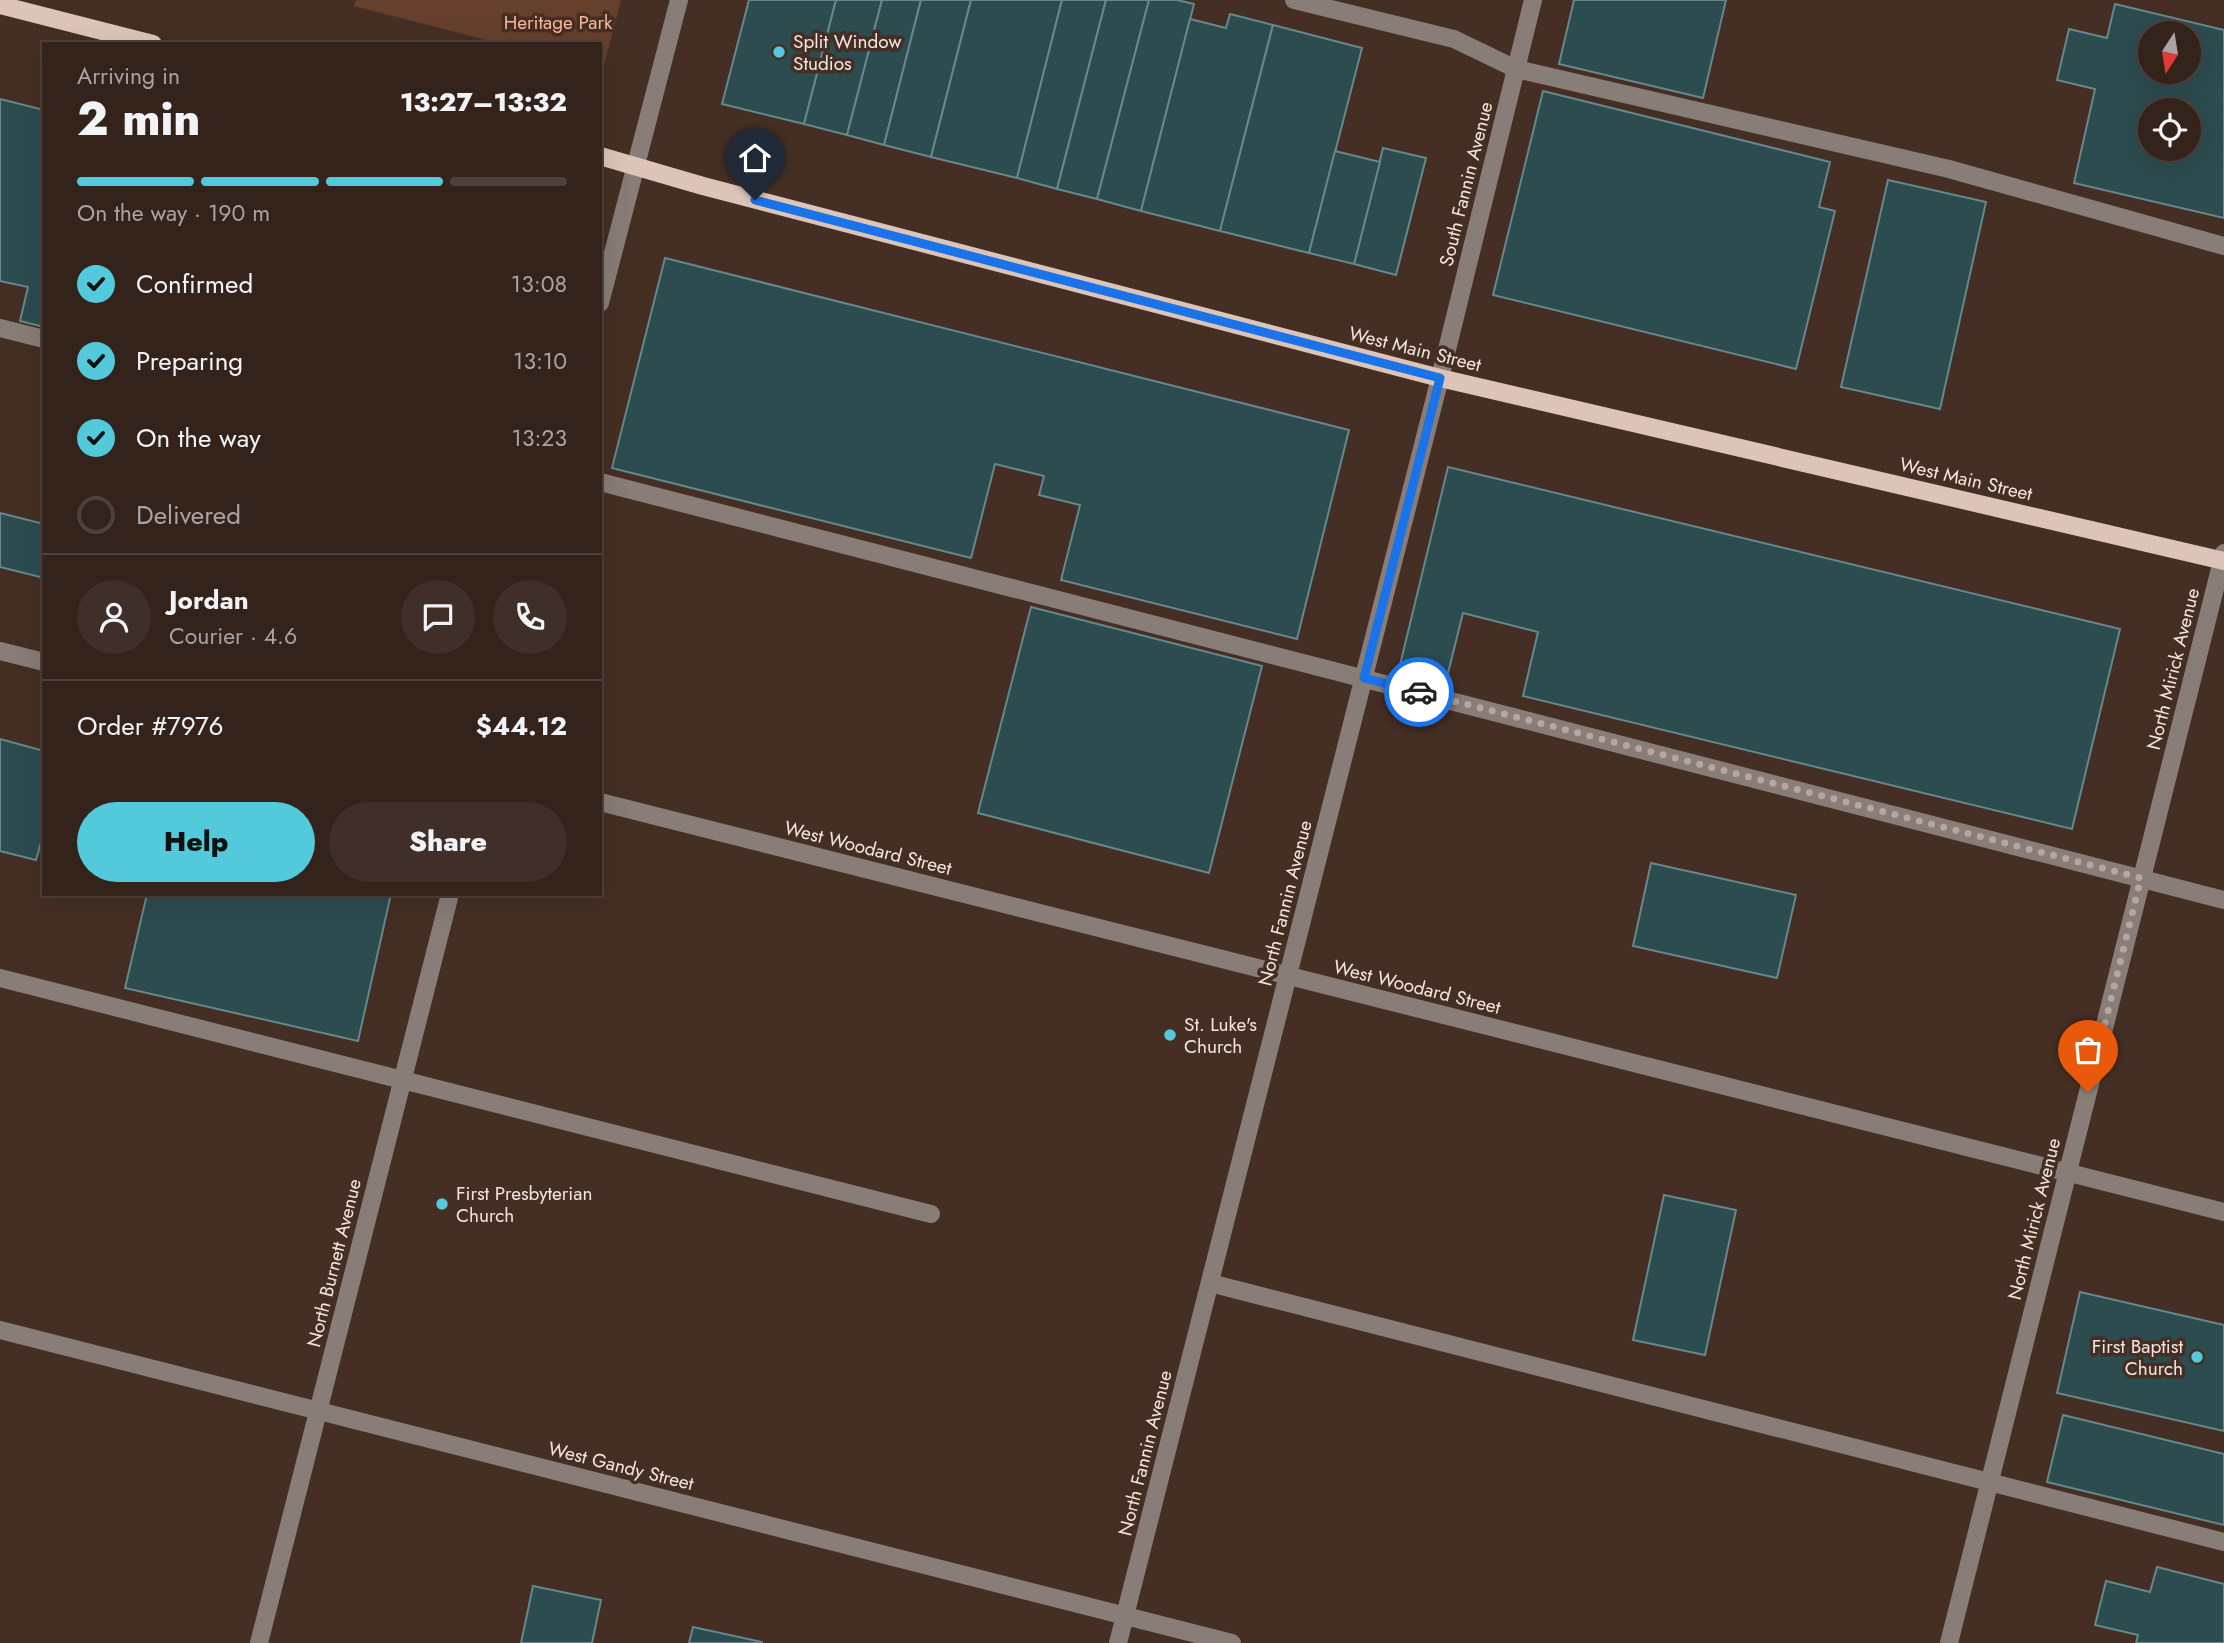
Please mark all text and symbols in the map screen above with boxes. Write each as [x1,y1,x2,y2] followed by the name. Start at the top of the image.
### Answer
[504,9,613,36] park label: Heritage Park
[2138,21,2202,84] north arrow
[2138,21,2201,161] map controls
[793,28,901,77] place label: Split Window Studios
[771,44,787,60] marker: Split Window Studios
[77,59,180,93] text: Arriving in
[400,83,567,121] text: 13:27–13:32
[77,86,201,152] text: 2 min
[2138,98,2201,161] button: locate
[1432,99,1500,269] street label: South Fannin Avenue
[725,128,785,200] pin
[736,139,774,177] icon: home
[77,196,270,230] text: On the way · 190 m
[77,265,115,303] icon: check
[136,265,253,303] text: Confirmed
[511,267,567,301] text: 13:08
[1346,320,1484,379] street label: West Main Street
[77,342,115,380] icon: check
[136,342,243,380] text: Preparing
[513,344,567,378] text: 13:10
[77,419,115,457] icon: check
[136,419,261,457] text: On the way
[512,421,567,455] text: 13:23
[1897,451,2035,507] street label: West Main Street
[136,496,241,534] text: Delivered
[77,580,151,654] button: person
[401,580,475,654] button: chat
[493,580,567,654] button: phone
[169,581,249,619] text: Jordan
[2140,585,2206,753] street label: North Mirick Avenue
[169,619,297,653] text: Courier · 4.6
[1384,657,1454,727] courier
[1400,673,1438,711] icon: car
[77,707,224,745] text: Order #7976
[476,707,567,745] text: $44.12
[77,802,315,882] button: Help
[329,802,567,882] button: Share
[782,814,955,882] street label: West Woodard Street
[1251,817,1319,989] street label: North Fannin Avenue
[1331,953,1504,1021] street label: West Woodard Street
[1184,1011,1257,1060] place label: St. Luke's Church
[2058,1020,2118,1092] pin
[1162,1027,1178,1043] marker: St. Luke's Church
[2069,1031,2107,1069] icon: bag
[2001,1135,2067,1303] street label: North Mirick Avenue
[300,1176,368,1350] street label: North Burnett Avenue
[456,1180,592,1229] place label: First Presbyterian Church
[434,1196,450,1212] marker: First Presbyterian Church
[2092,1333,2183,1382] place label: First Baptist Church
[2189,1349,2205,1365] marker: First Baptist Church
[1111,1367,1179,1539] street label: North Fannin Avenue
[545,1435,697,1497] street label: West Gandy Street

